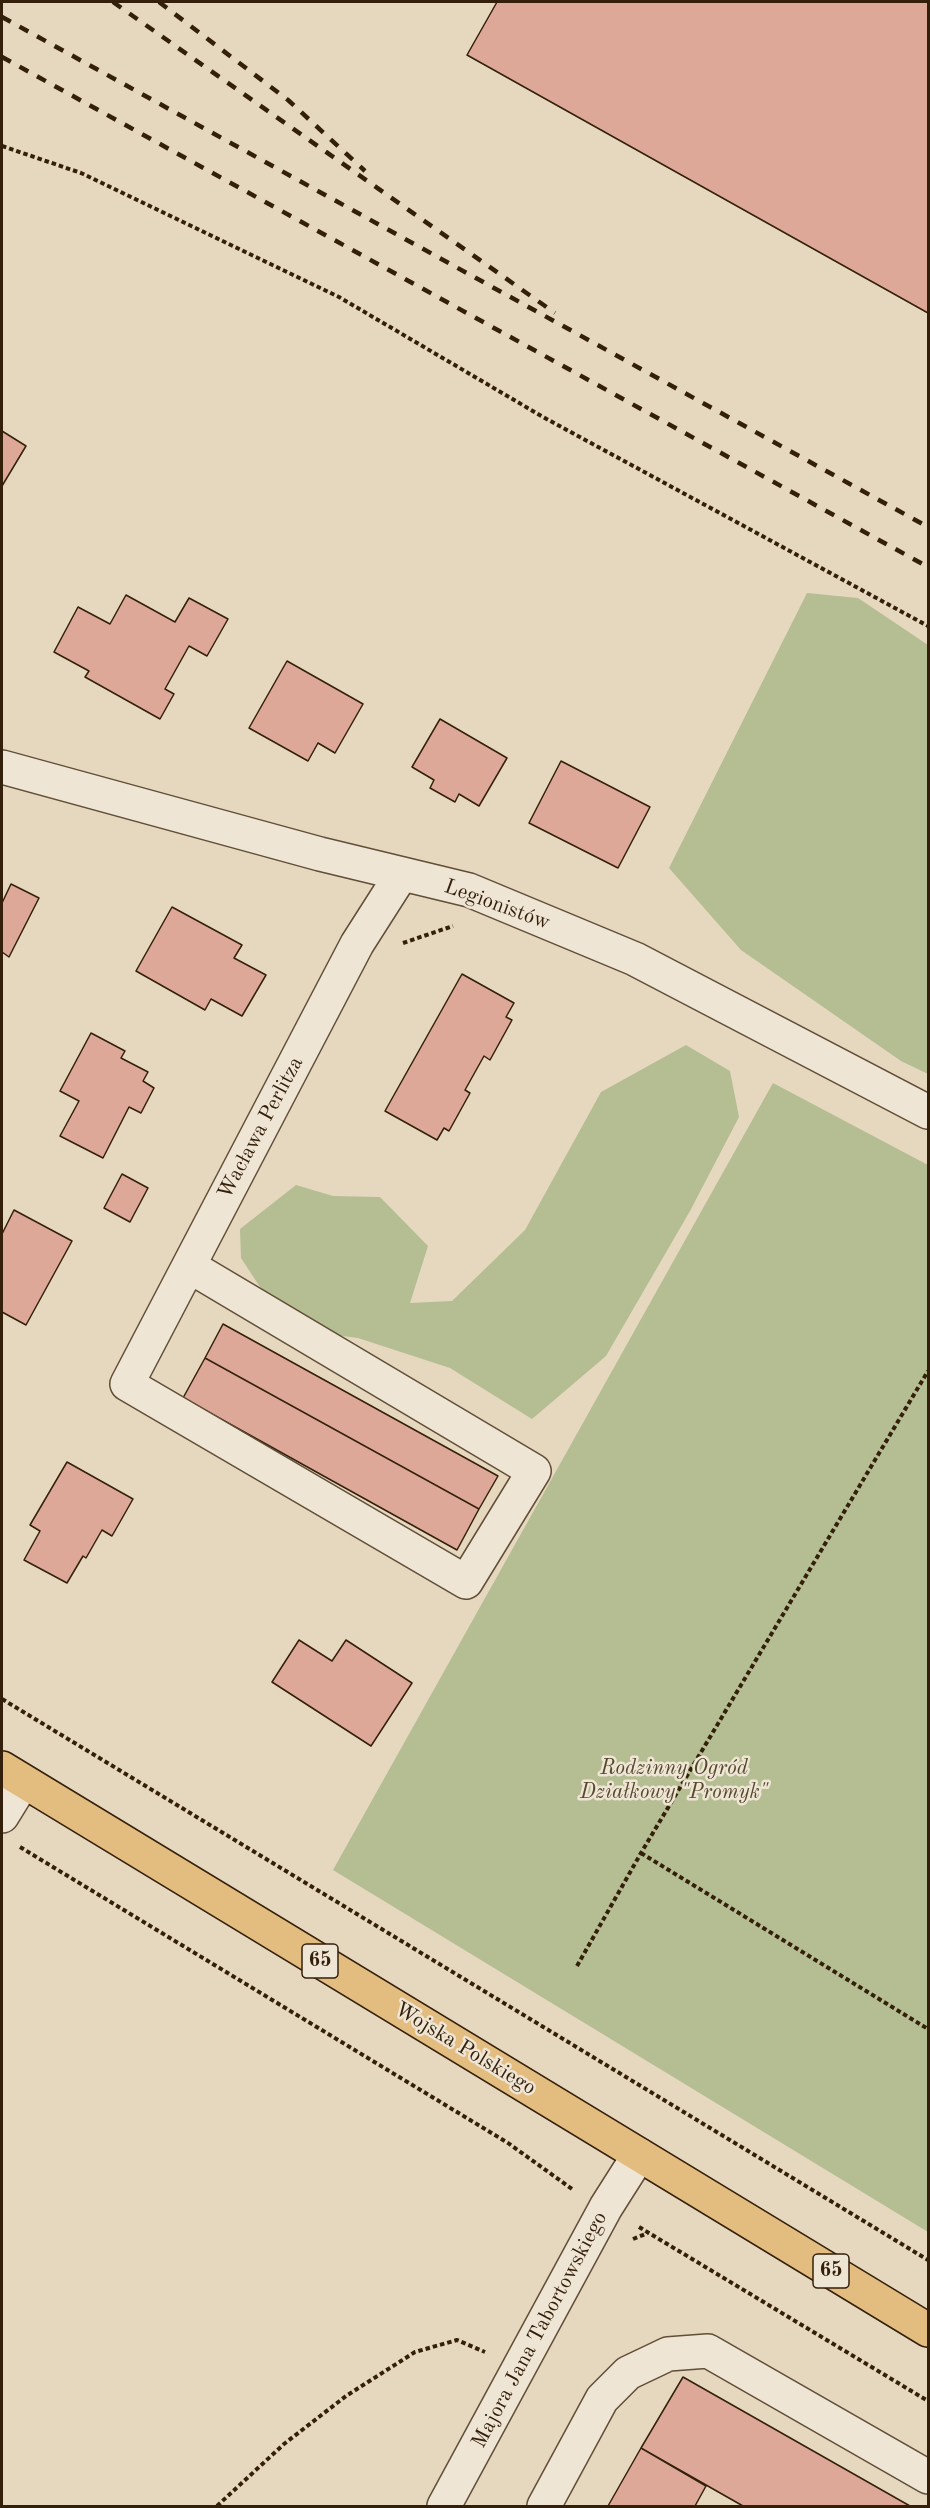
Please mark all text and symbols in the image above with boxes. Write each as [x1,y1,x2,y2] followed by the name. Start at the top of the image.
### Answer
[441,874,553,936] street label: Legionistów
[213,1053,309,1203] street label: Wacława Perlitza
[580,1755,768,1805] park label: Rodzinny Ogród Działkowy "Promyk"
[302,1944,338,1978] road number: 65
[390,1997,540,2101] street label: Wojska Polskiego
[467,2207,613,2453] street label: Majora Jana Tabortowskiego
[813,2254,849,2288] road number: 65

